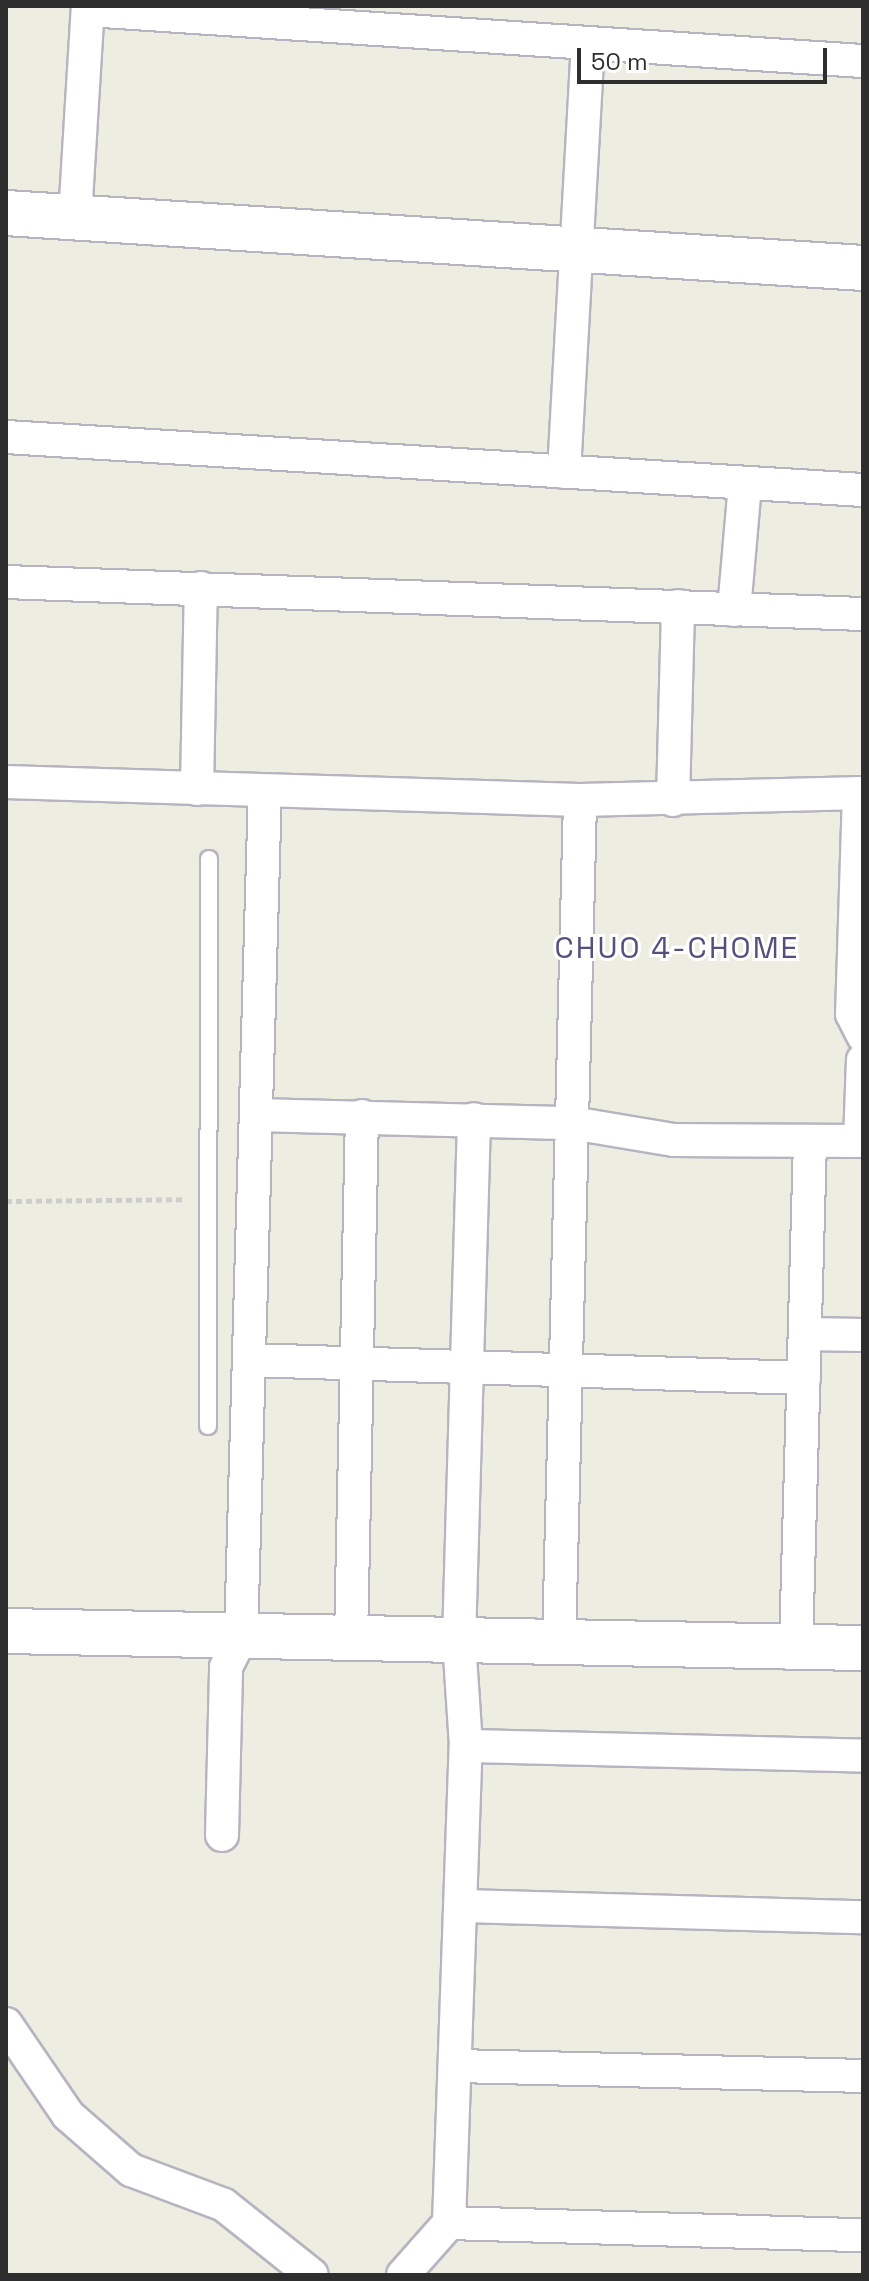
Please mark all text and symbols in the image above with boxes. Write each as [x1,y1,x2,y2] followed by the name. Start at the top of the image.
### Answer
[581,32,831,82] scale bar
[591,46,648,77] text: 50 m
[555,930,799,966] district label: CHUO 4-CHOME

